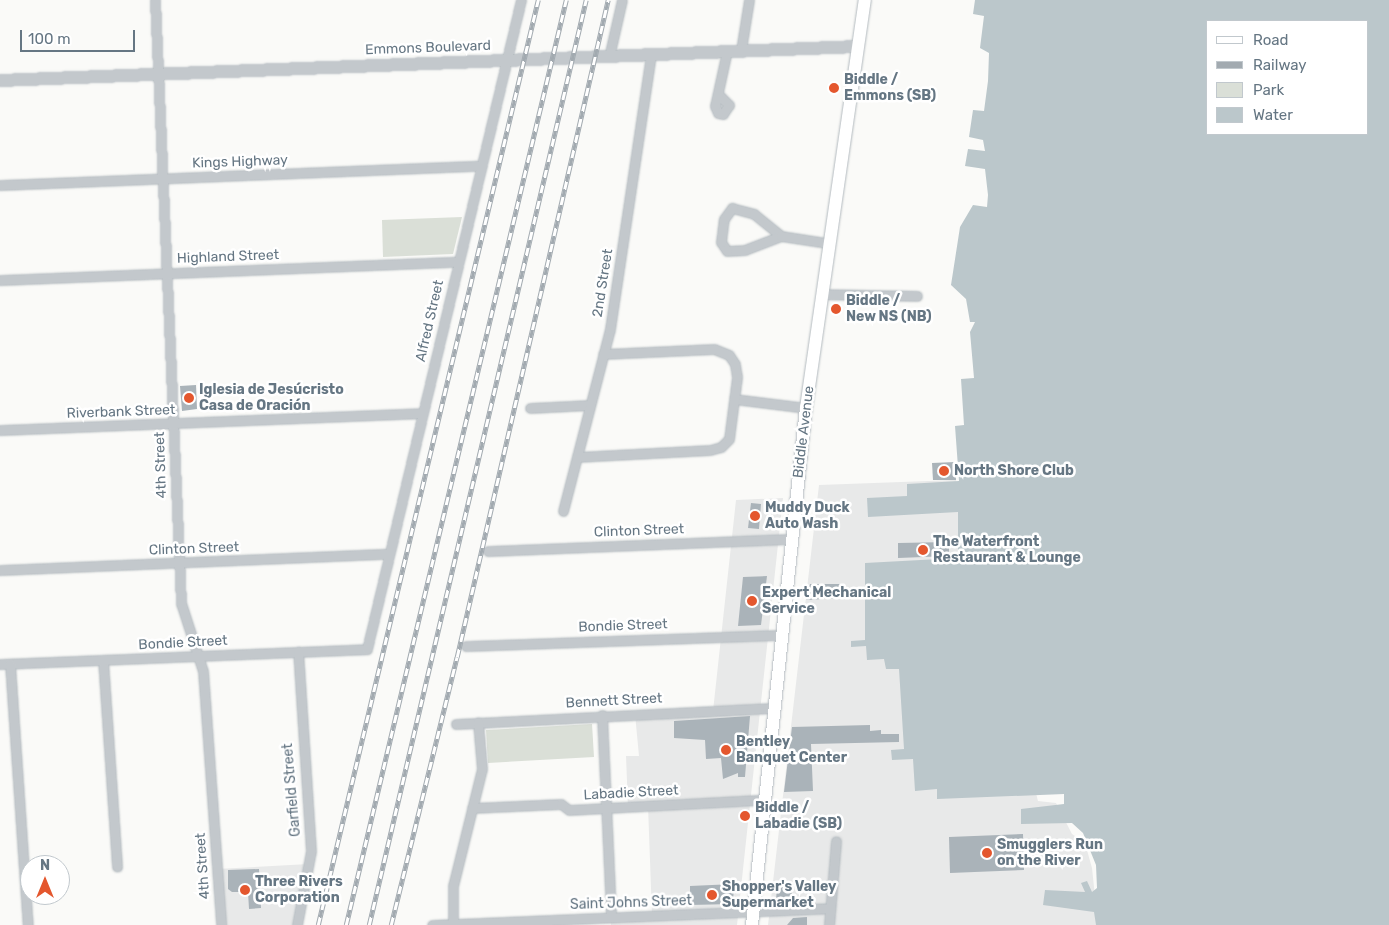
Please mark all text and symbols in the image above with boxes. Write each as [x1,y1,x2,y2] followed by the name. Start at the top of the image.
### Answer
[22,20,138,52] scale bar
[1206,20,1369,135] legend
[28,30,70,48] text: 100 m
[1253,31,1289,49] text: Road
[365,37,491,59] street label: Emmons Boulevard
[1253,56,1307,74] text: Railway
[844,72,936,104] place label: Biddle / Emmons (SB)
[1253,81,1284,99] text: Park
[828,82,840,94] marker: Biddle / Emmons (SB)
[1253,106,1293,124] text: Water
[192,152,288,172] street label: Kings Highway
[177,247,279,267] street label: Highland Street
[589,248,617,318] street label: 2nd Street
[412,278,448,364] street label: Alfred Street
[846,293,932,326] place label: Biddle / New NS (NB)
[830,303,842,315] marker: Biddle / New NS (NB)
[199,382,344,414] place label: Iglesia de Jesúcristo Casa de Oración
[790,385,818,479] street label: Biddle Avenue
[183,392,195,404] marker: Iglesia de Jesúcristo Casa de Oración
[66,402,176,422] street label: Riverbank Street
[151,431,171,499] street label: 4th Street
[954,463,1074,479] place label: North Shore Club
[938,465,950,477] marker: North Shore Club
[765,500,850,532] place label: Muddy Duck Auto Wash
[749,510,761,522] marker: Muddy Duck Auto Wash
[594,521,684,541] street label: Clinton Street
[933,534,1081,566] place label: The Waterfront Restaurant & Lounge
[149,539,239,559] street label: Clinton Street
[917,544,929,556] marker: The Waterfront Restaurant & Lounge
[762,585,891,618] place label: Expert Mechanical Service
[746,595,758,607] marker: Expert Mechanical Service
[578,616,668,636] street label: Bondie Street
[138,632,228,654] street label: Bondie Street
[565,690,663,712] street label: Bennett Street
[736,734,847,766] place label: Bentley Banquet Center
[280,743,304,837] street label: Garfield Street
[720,744,732,756] marker: Bentley Banquet Center
[583,782,679,804] street label: Labadie Street
[755,800,842,832] place label: Biddle / Labadie (SB)
[739,810,751,822] marker: Biddle / Labadie (SB)
[192,832,214,900] street label: 4th Street
[997,837,1103,870] place label: Smugglers Run on the River
[981,847,993,859] marker: Smugglers Run on the River
[20,855,70,905] north arrow
[40,857,50,874] text: N
[255,874,343,906] place label: Three Rivers Corporation
[722,879,837,912] place label: Shopper's Valley Supermarket
[239,884,251,896] marker: Three Rivers Corporation
[706,889,718,901] marker: Shopper's Valley Supermarket
[570,892,692,914] street label: Saint Johns Street

